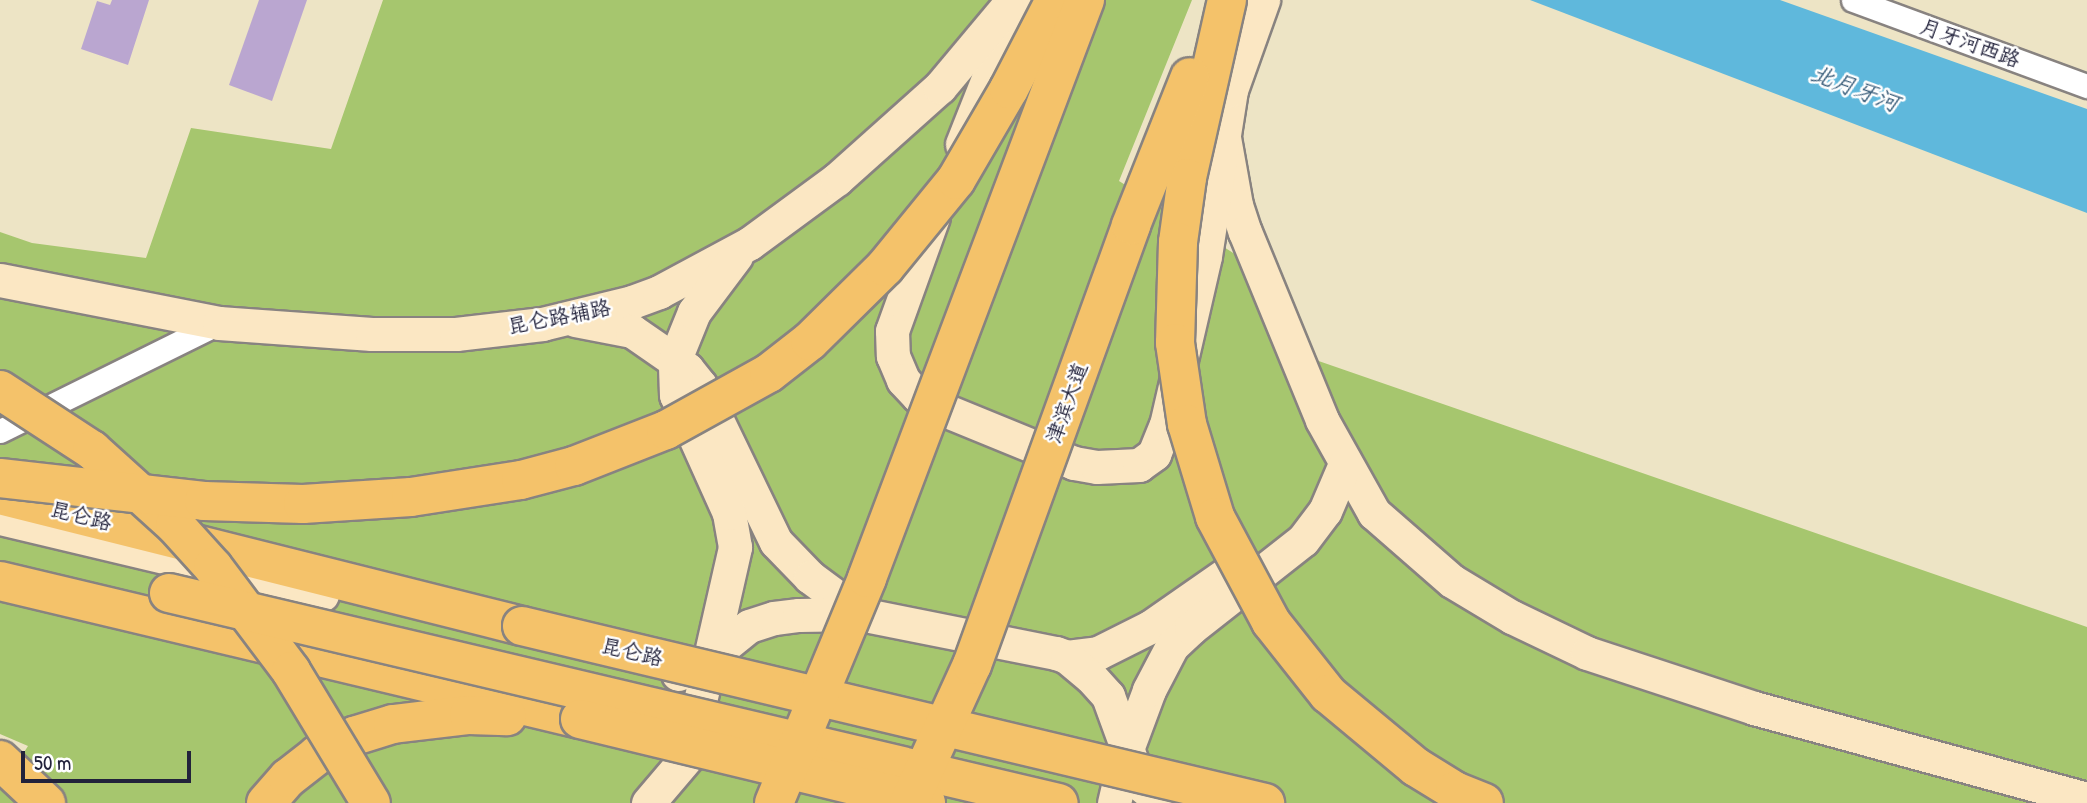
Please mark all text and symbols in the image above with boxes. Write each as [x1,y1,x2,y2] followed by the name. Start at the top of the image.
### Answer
[1916,13,2024,73] street label: 月牙河西路
[1807,59,1903,117] water label: 北月牙河
[505,295,613,339] street label: 昆仑路辅路
[1041,359,1093,447] street label: 津滨大道
[47,496,115,536] street label: 昆仑路
[598,633,666,671] street label: 昆仑路
[24,736,194,780] scale bar
[34,748,71,777] text: 50 m

